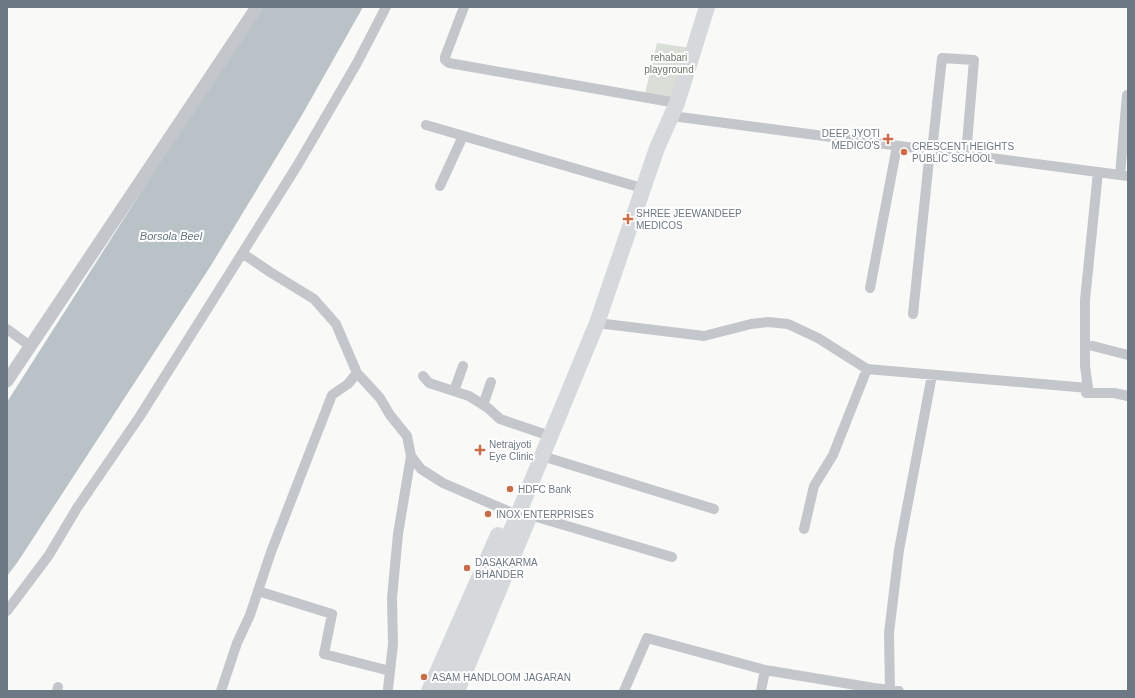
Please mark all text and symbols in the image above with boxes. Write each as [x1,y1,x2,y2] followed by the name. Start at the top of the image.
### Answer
[644,52,694,75] park label: rehabari playground
[822,128,880,151] place label: DEEP JYOTI MEDICO'S
[883,134,893,144] marker: DEEP JYOTI MEDICO'S
[912,141,1014,164] place label: CRESCENT HEIGHTS PUBLIC SCHOOL
[899,147,909,157] marker: CRESCENT HEIGHTS PUBLIC SCHOOL
[636,208,742,231] place label: SHREE JEEWANDEEP MEDICOS
[623,214,633,224] marker: SHREE JEEWANDEEP MEDICOS
[140,230,203,242] water label: Borsola Beel
[489,439,533,462] place label: Netrajyoti Eye Clinic
[474,444,486,456] marker: Netrajyoti Eye Clinic
[505,484,515,494] marker: HDFC Bank
[518,484,572,495] place label: HDFC Bank
[483,509,493,519] marker: INOX ENTERPRISES
[496,509,594,520] place label: INOX ENTERPRISES
[475,557,538,580] place label: DASAKARMA BHANDER
[462,563,472,573] marker: DASAKARMA BHANDER
[419,672,429,682] marker: ASAM HANDLOOM JAGARAN
[432,672,571,683] place label: ASAM HANDLOOM JAGARAN

